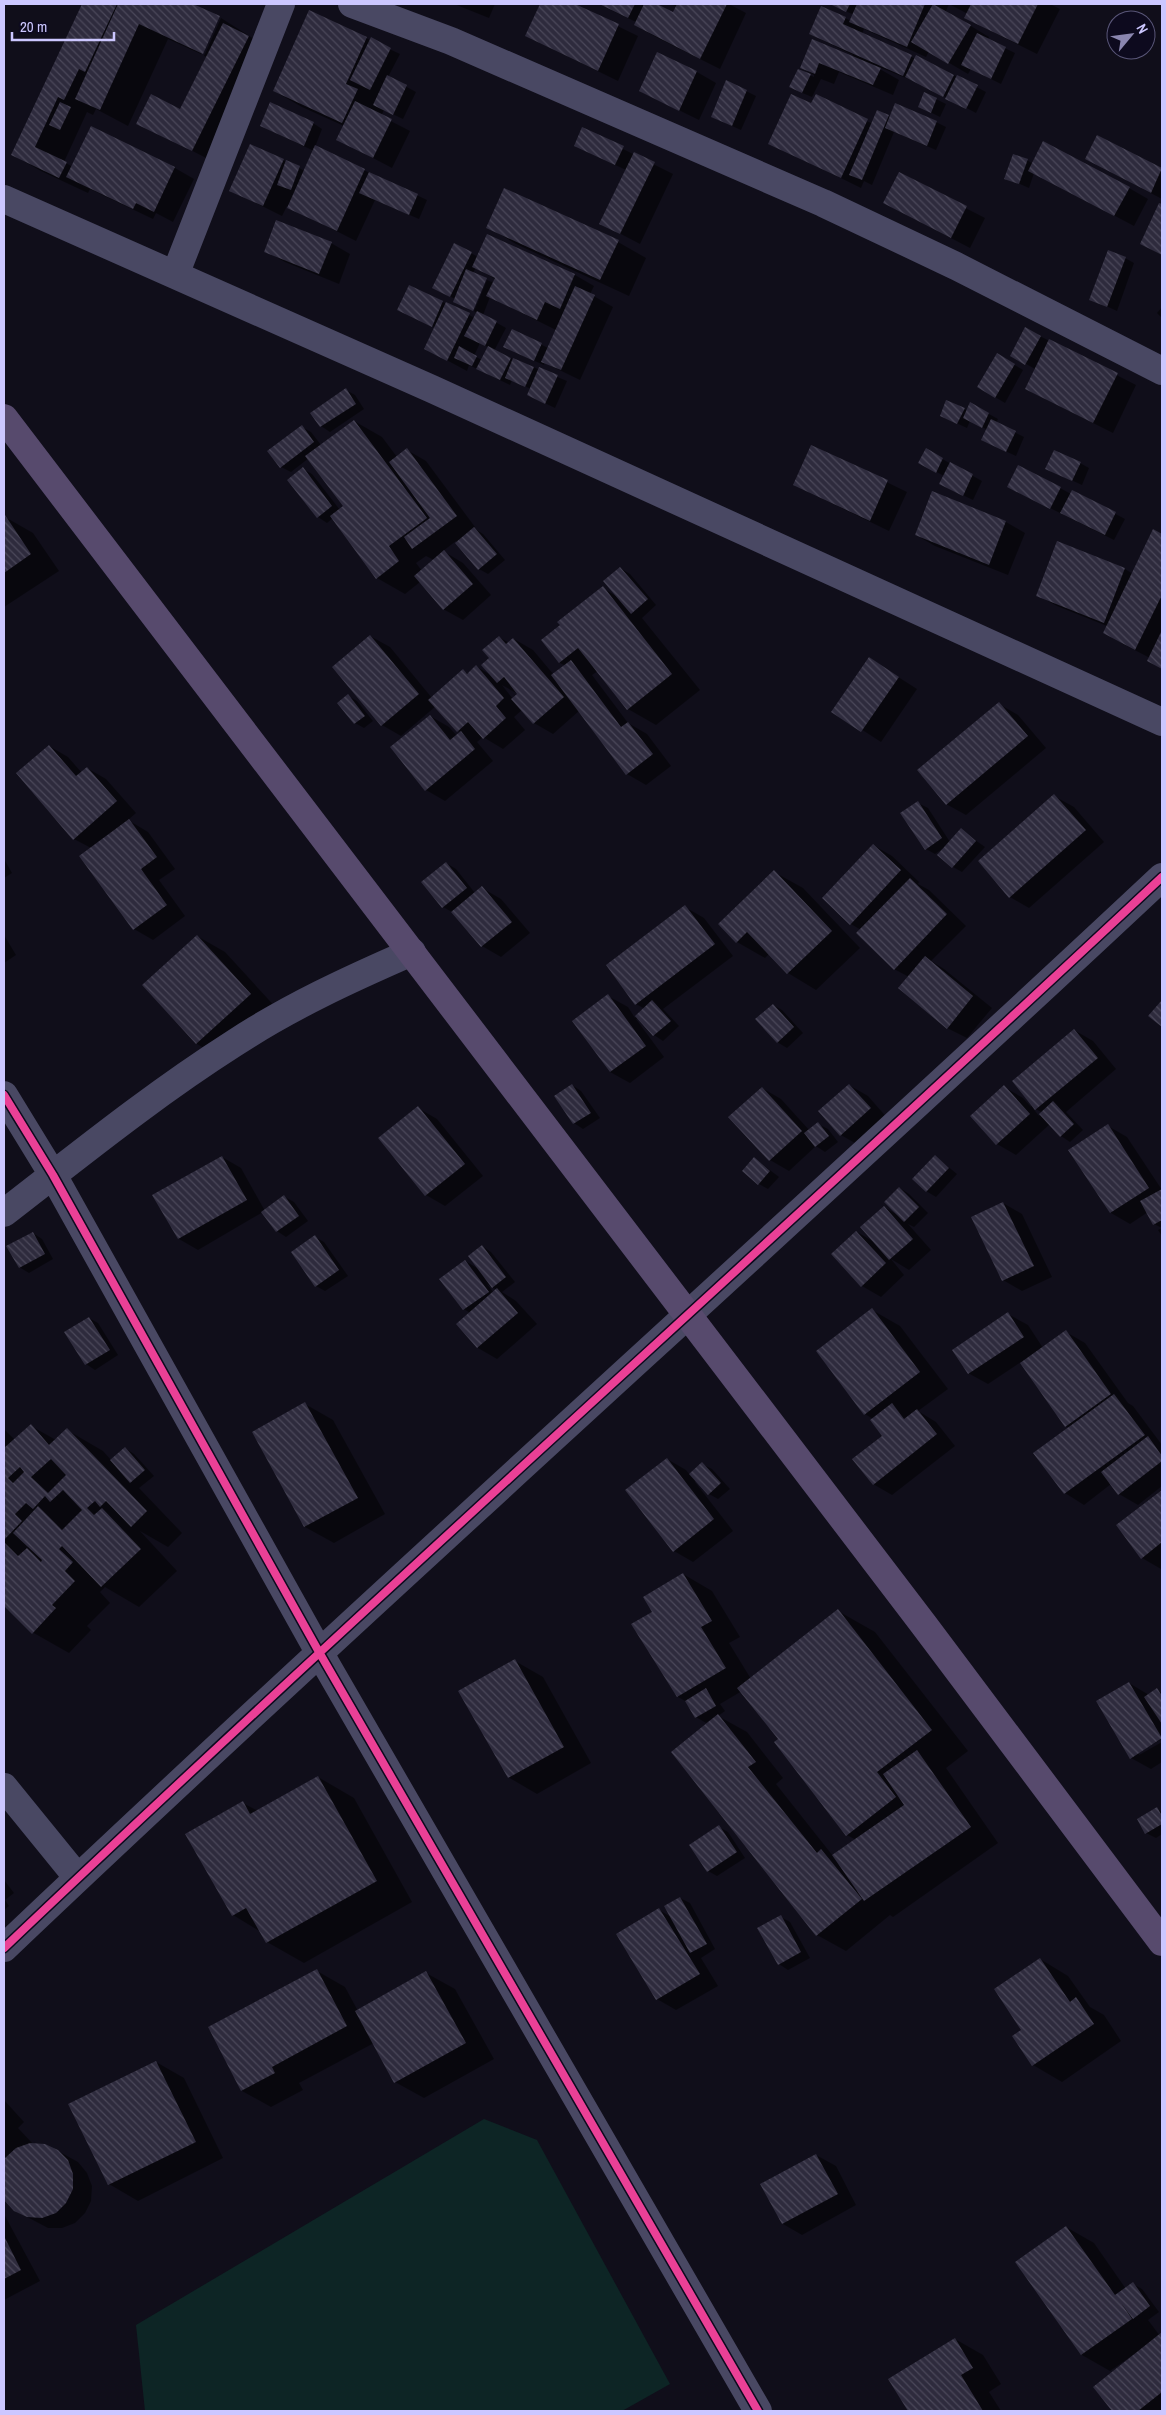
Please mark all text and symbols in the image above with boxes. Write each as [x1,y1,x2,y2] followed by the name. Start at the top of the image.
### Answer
[12,10,115,42] scale bar
[1106,10,1156,60] north arrow
[20,16,47,37] text: 20 m
[1132,21,1152,37] text: N

